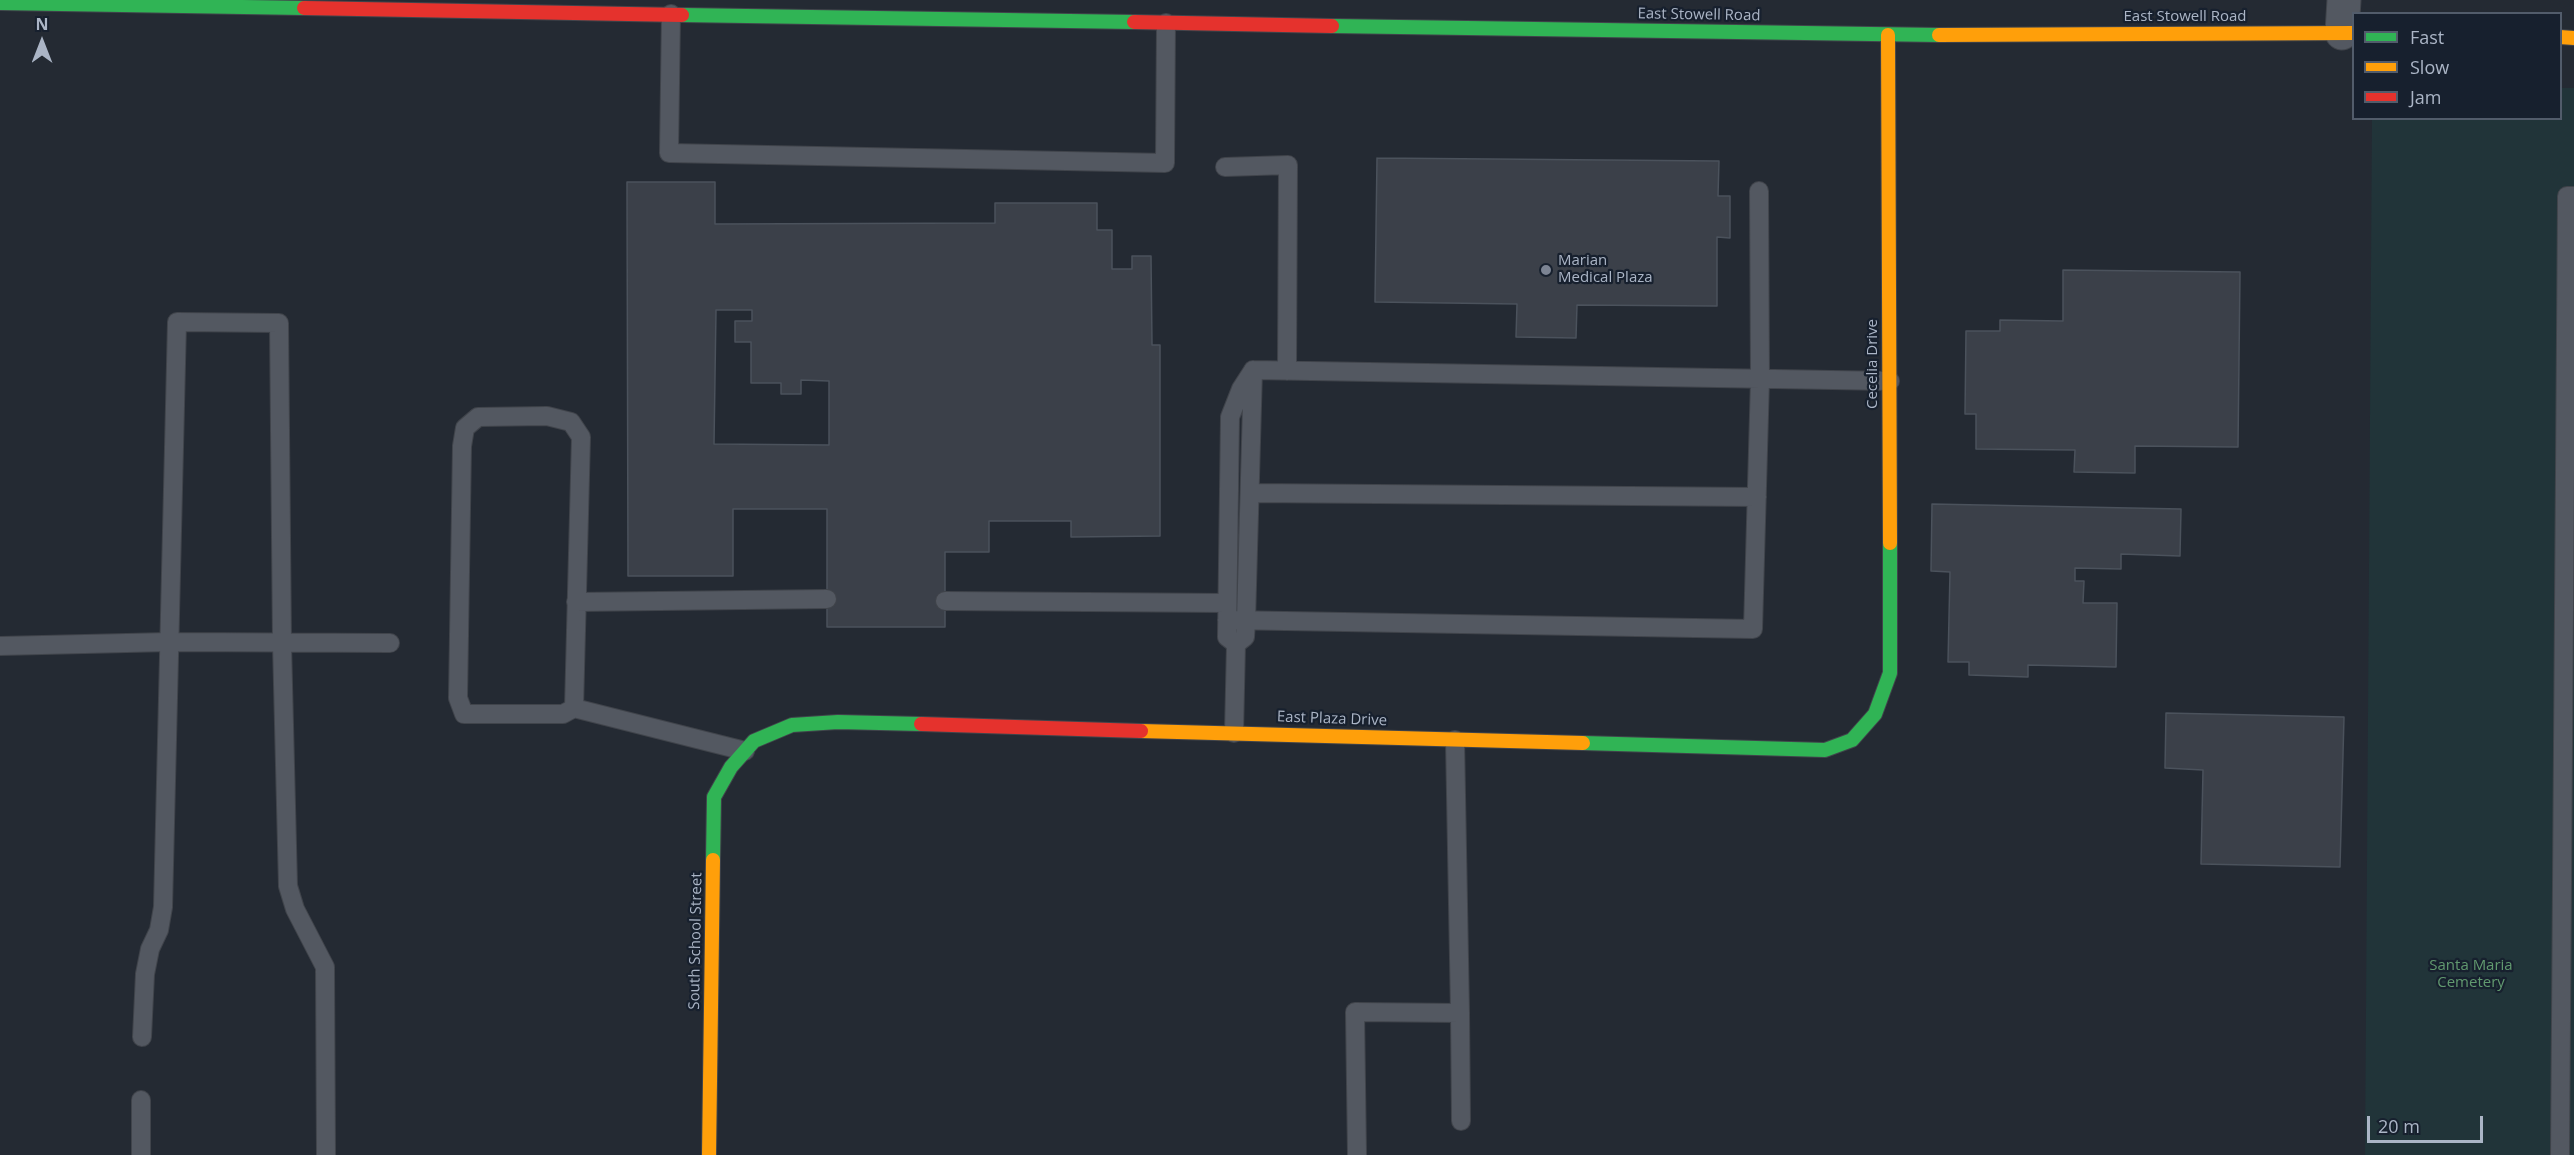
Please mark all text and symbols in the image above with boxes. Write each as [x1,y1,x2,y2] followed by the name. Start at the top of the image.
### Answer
[1637,5,1761,25] street label: East Stowell Road
[2124,8,2246,26] street label: East Stowell Road
[12,12,72,72] north arrow
[2352,12,2562,120] legend
[35,13,49,35] text: N
[2410,25,2444,49] text: Fast
[2410,55,2449,79] text: Slow
[2410,85,2442,109] text: Jam
[1558,252,1653,287] place label: Marian Medical Plaza
[1539,263,1553,277] marker: Marian Medical Plaza
[1864,319,1882,409] street label: Cecelia Drive
[1277,708,1387,730] street label: East Plaza Drive
[686,872,706,1010] street label: South School Street
[2429,957,2513,992] park label: Santa Maria Cemetery
[2370,1104,2486,1142] scale bar
[2378,1114,2420,1138] text: 20 m

